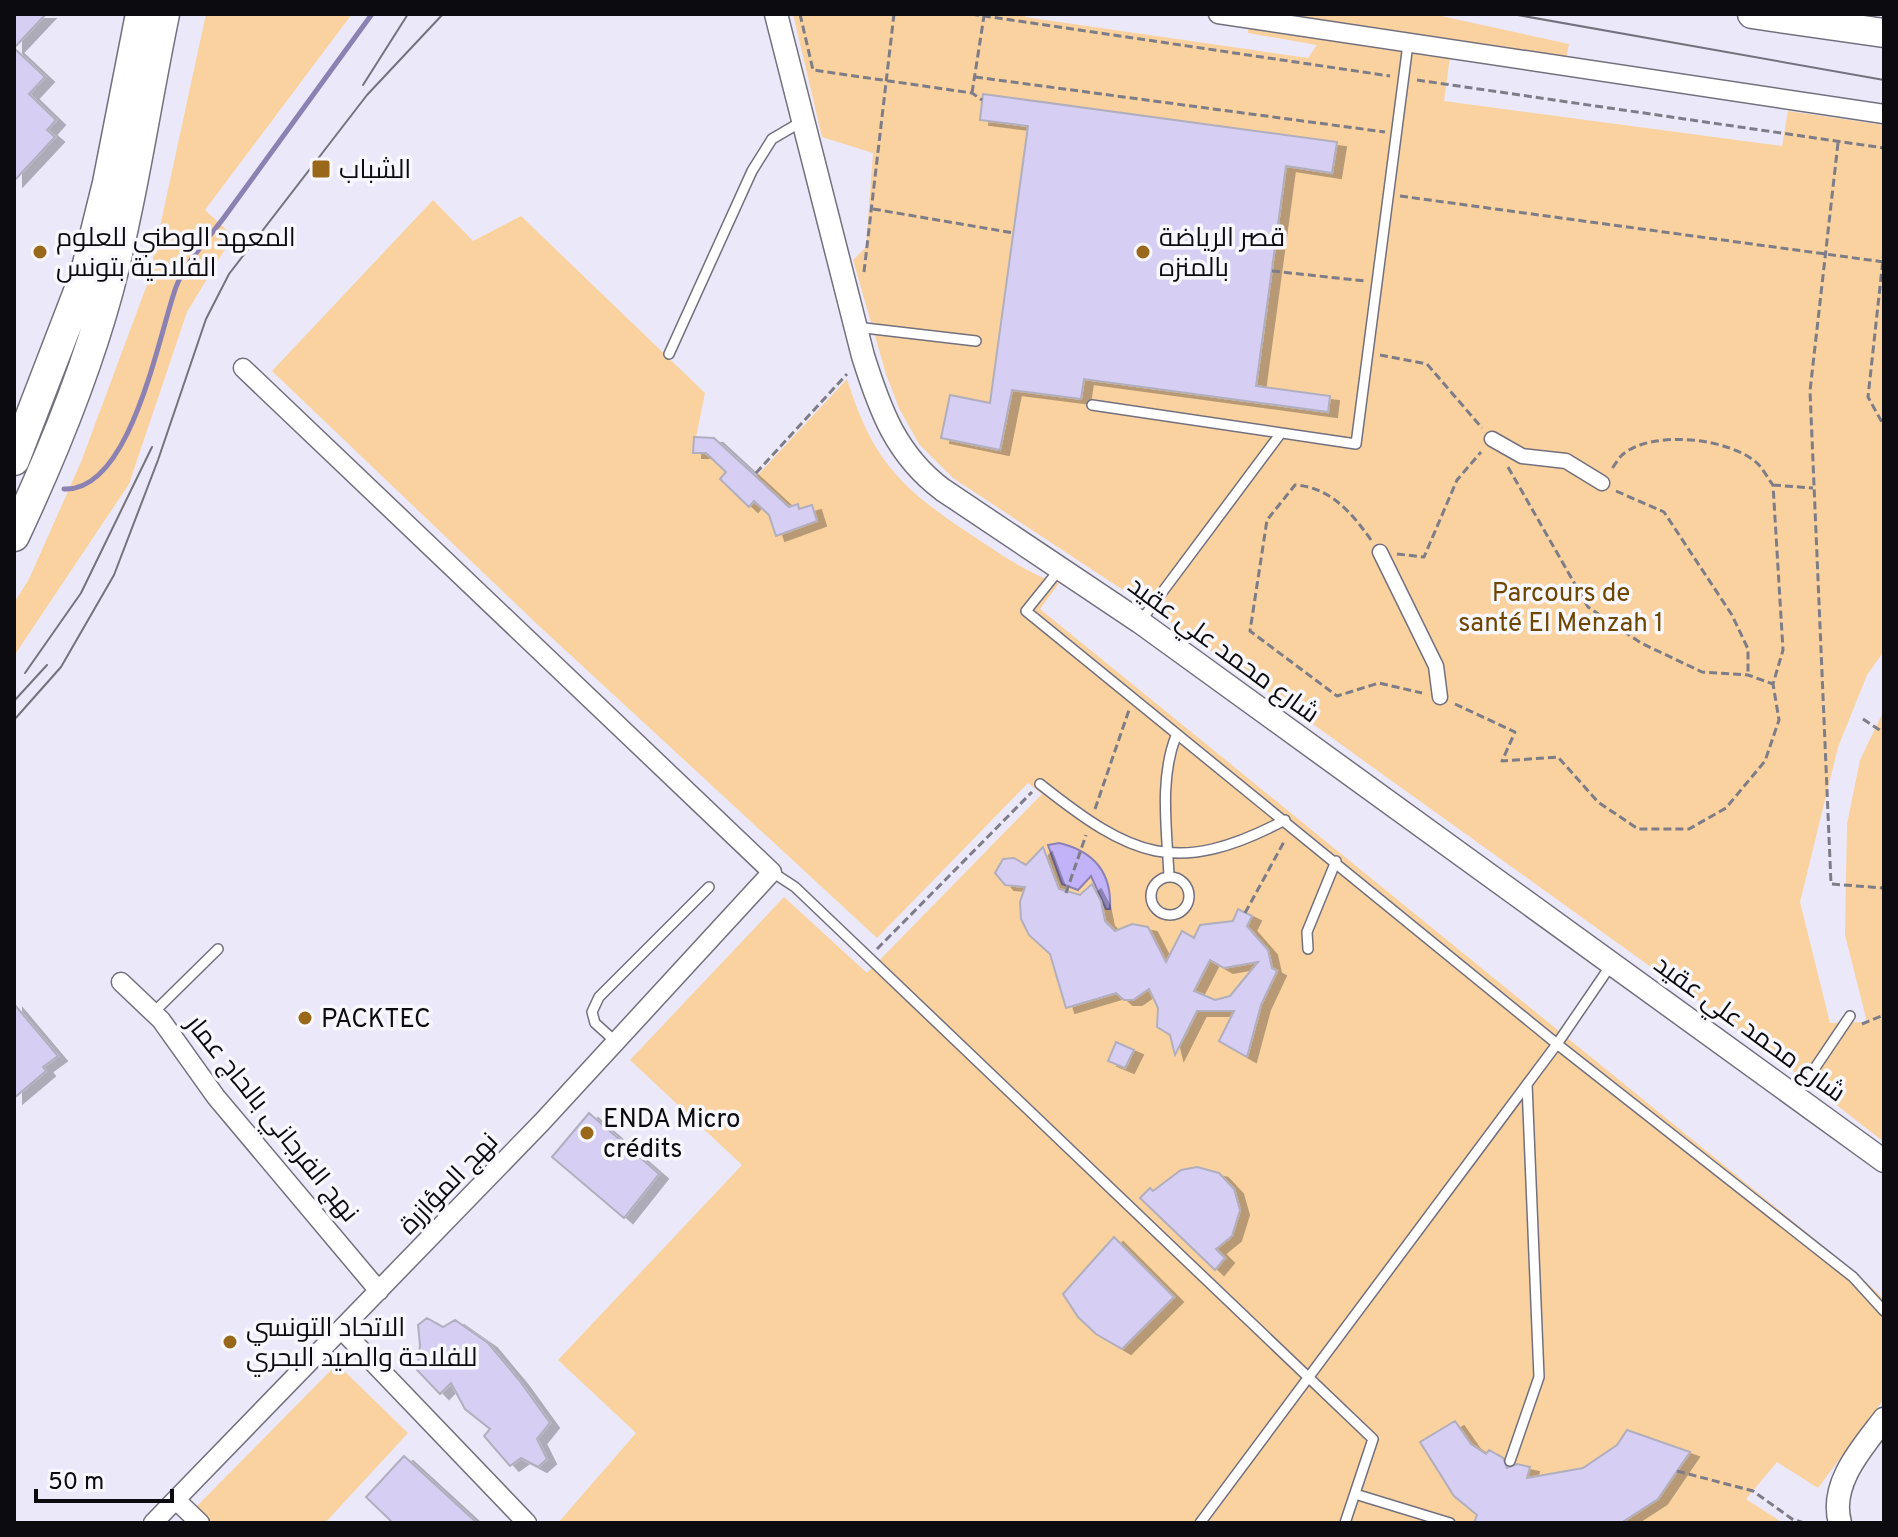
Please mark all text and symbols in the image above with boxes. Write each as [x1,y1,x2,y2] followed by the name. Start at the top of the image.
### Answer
[339,155,411,188] place label: الشباب
[310,158,332,180] marker: الشباب
[56,223,296,286] place label: المعهد الوطني للعلوم الفلاحية بتونس
[1159,223,1285,286] place label: قصر الرياضة بالمنزه
[31,243,49,261] marker: المعهد الوطني للعلوم الفلاحية بتونس
[1134,243,1152,261] marker: قصر الرياضة بالمنزه
[1119,570,1325,733] street label: شارع محمد علي عقيد
[1458,578,1664,641] park label: Parcours de santé El Menzah 1
[1645,949,1851,1112] street label: شارع محمد علي عقيد
[321,1004,431,1037] place label: PACKTEC
[175,1008,365,1231] street label: نهج الفرجاني بالحاج عمار
[296,1009,314,1027] marker: PACKTEC
[603,1104,741,1167] place label: ENDA Micro crédits
[578,1124,596,1142] marker: ENDA Micro crédits
[393,1127,507,1243] street label: نهج المؤازرة
[246,1313,477,1377] place label: الاتحاد التونسي للفلاحة والصيد البحري
[221,1333,239,1351] marker: الاتحاد التونسي للفلاحة والصيد البحري
[36,1453,172,1503] scale bar
[48,1468,104,1498] text: 50 m

